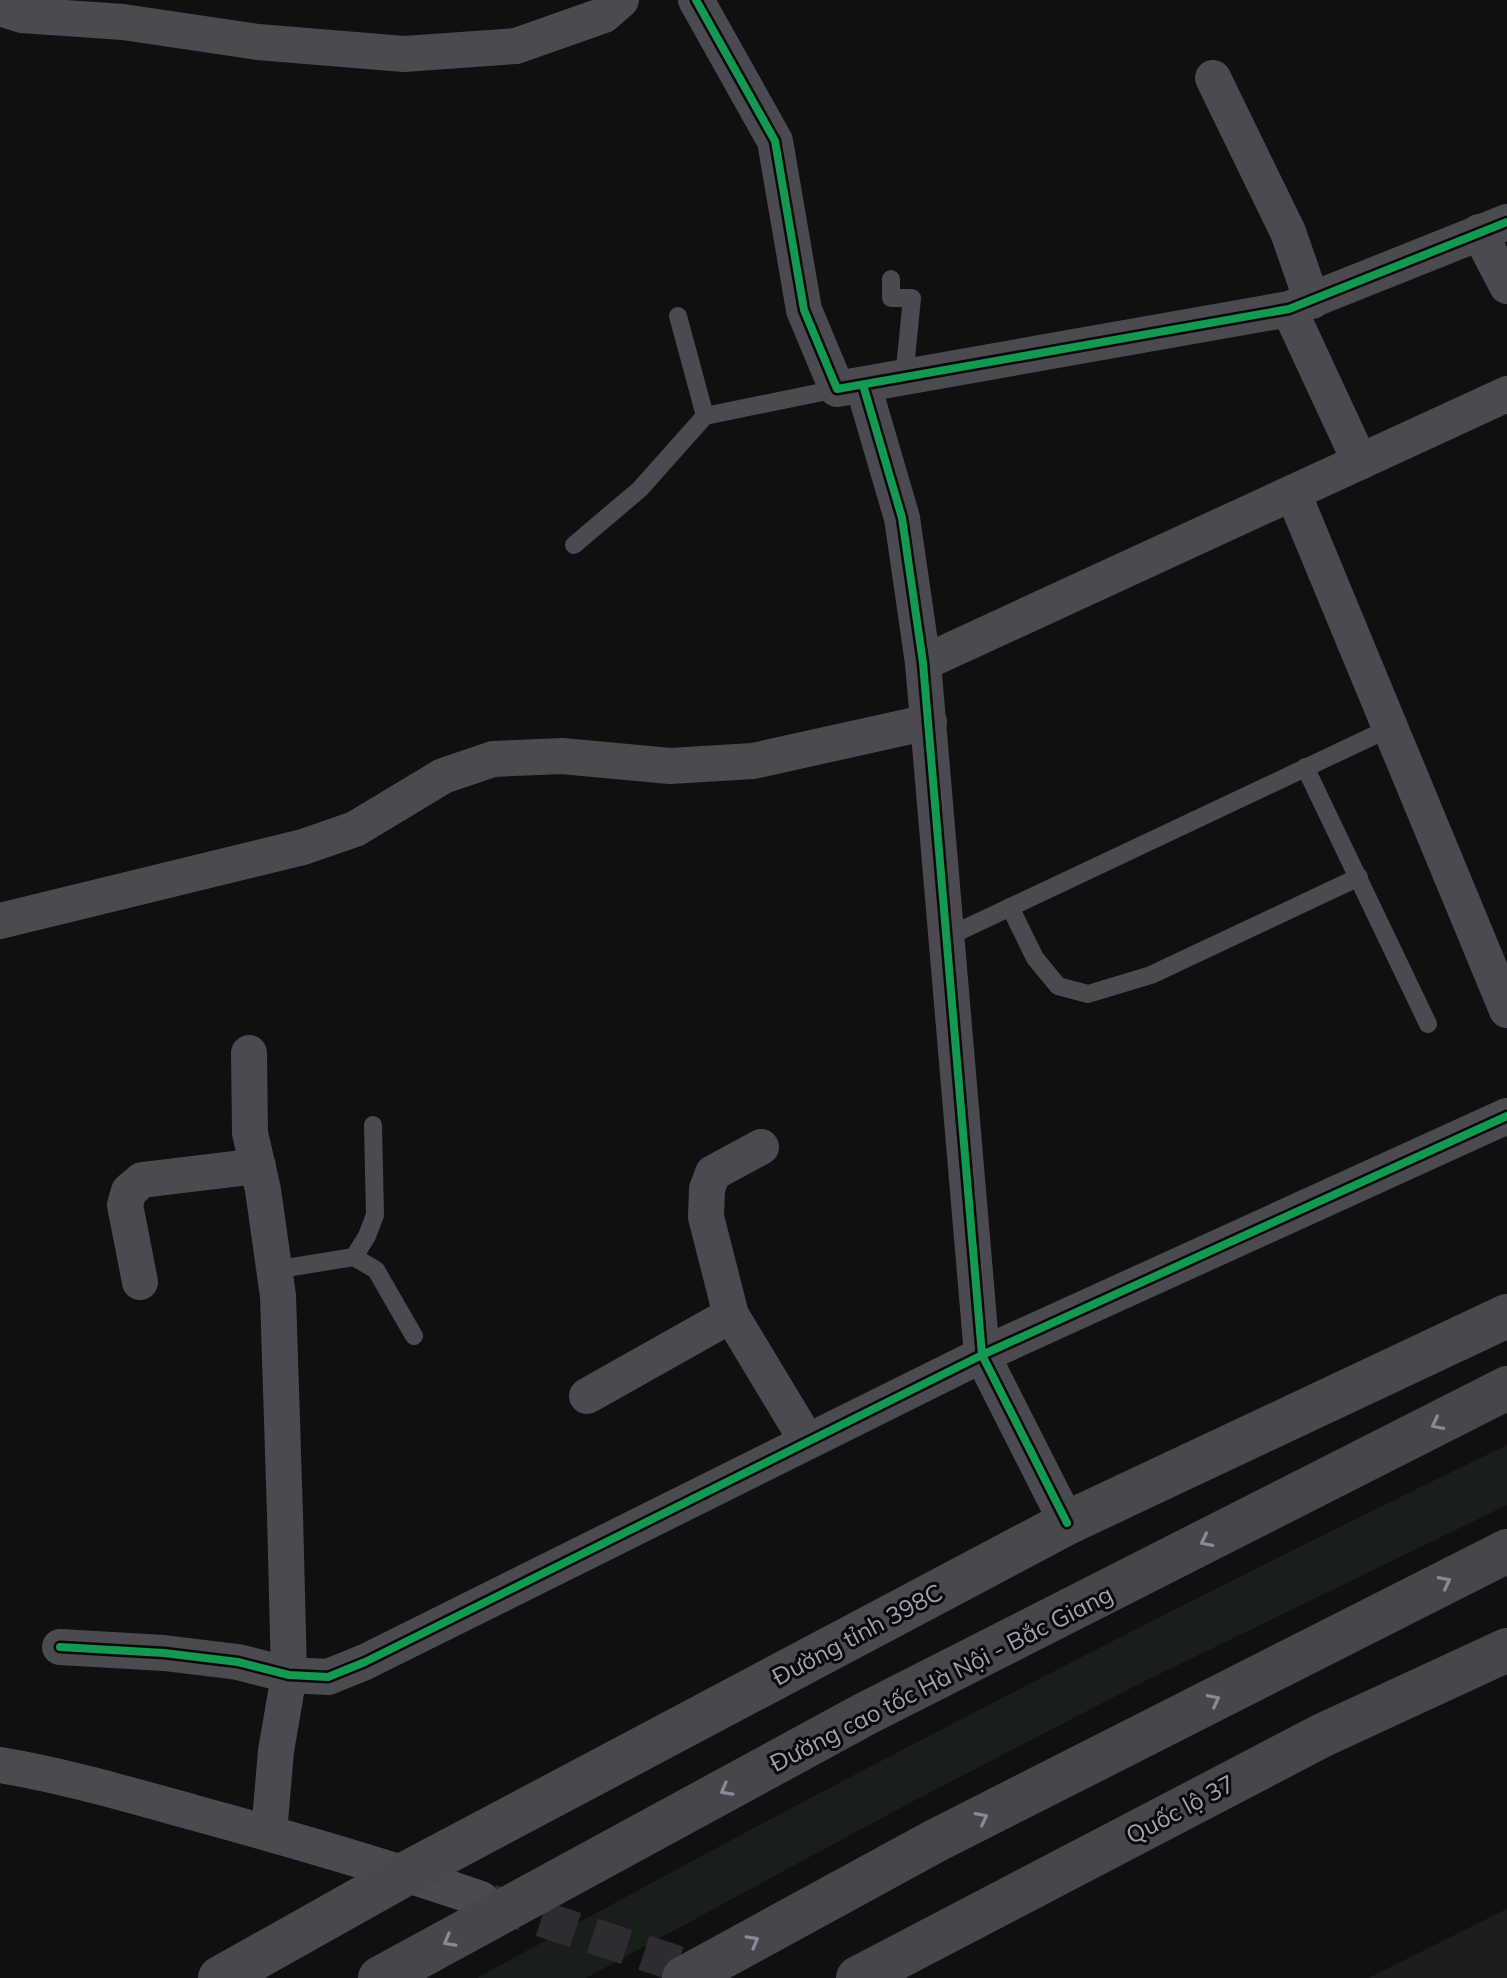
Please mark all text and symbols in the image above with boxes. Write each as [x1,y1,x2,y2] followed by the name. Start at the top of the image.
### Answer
[1431,1414,1446,1429] one-way arrow
[1199,1532,1214,1547] one-way arrow
[767,1577,947,1691] street label: Đường tỉnh 398C
[1437,1577,1452,1592] one-way arrow
[765,1578,1117,1778] street label: Đường cao tốc Hà Nội - Bắc Giang
[1205,1694,1220,1710] one-way arrow
[1121,1768,1239,1850] street label: Quốc lộ 37
[721,1780,735,1796] one-way arrow
[973,1812,988,1827] one-way arrow
[442,1931,457,1946] one-way arrow
[744,1935,759,1950] one-way arrow

